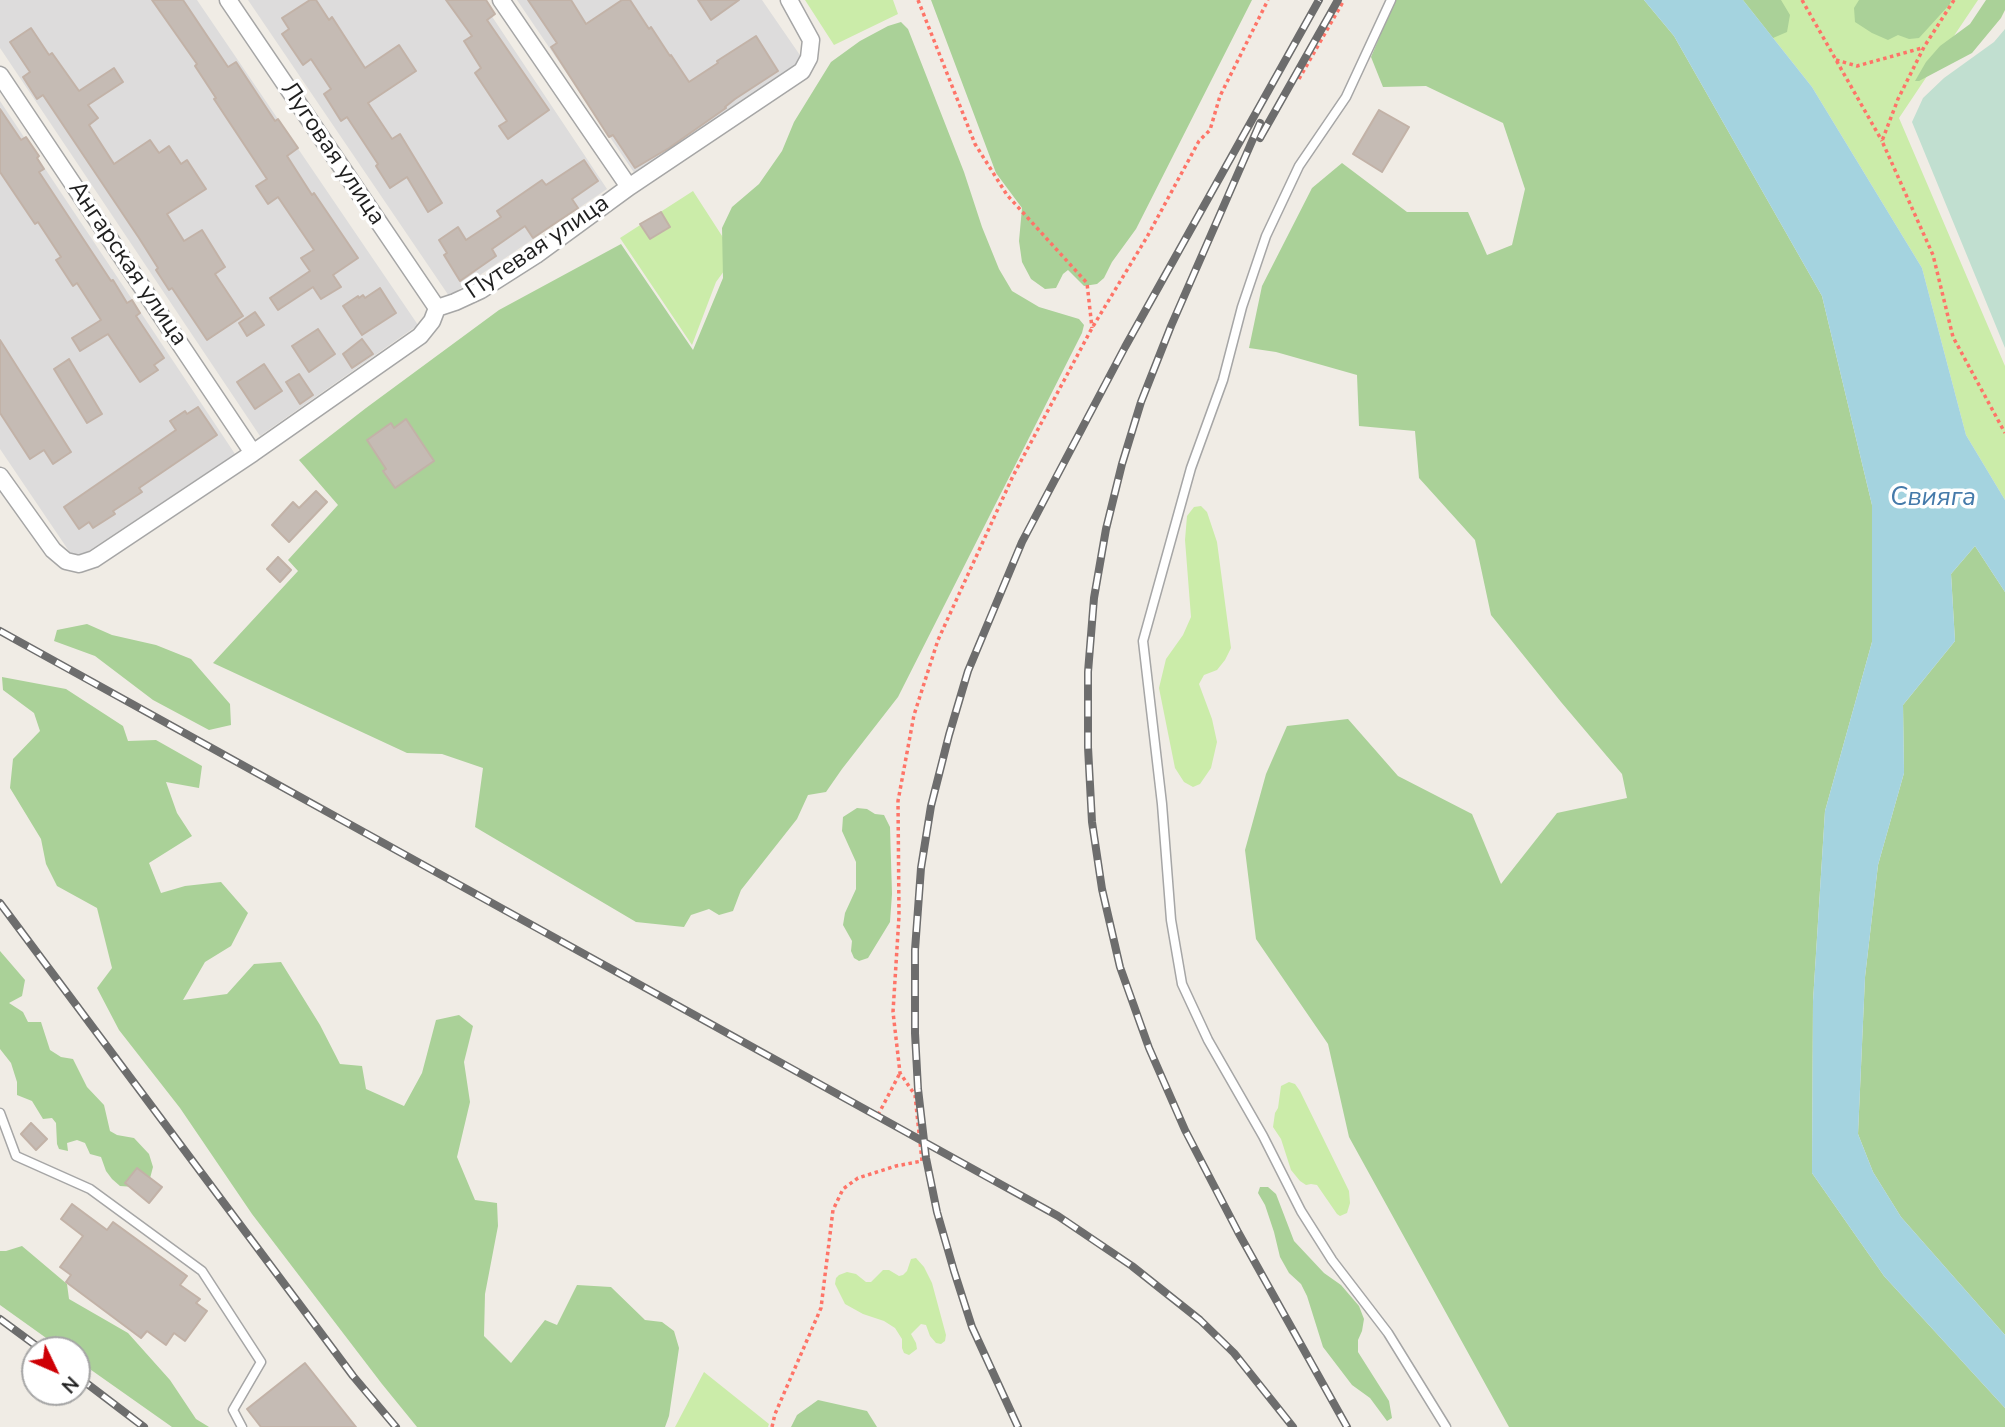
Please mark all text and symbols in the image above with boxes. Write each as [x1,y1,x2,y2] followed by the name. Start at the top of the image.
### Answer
[274,77,390,231] street label: Луговая улица
[61,176,193,352] street label: Ангарская улица
[461,190,615,306] street label: Путевая улица
[1890,483,1976,515] water label: Свияга
[21,1336,91,1406] north arrow
[55,1370,84,1398] text: N

